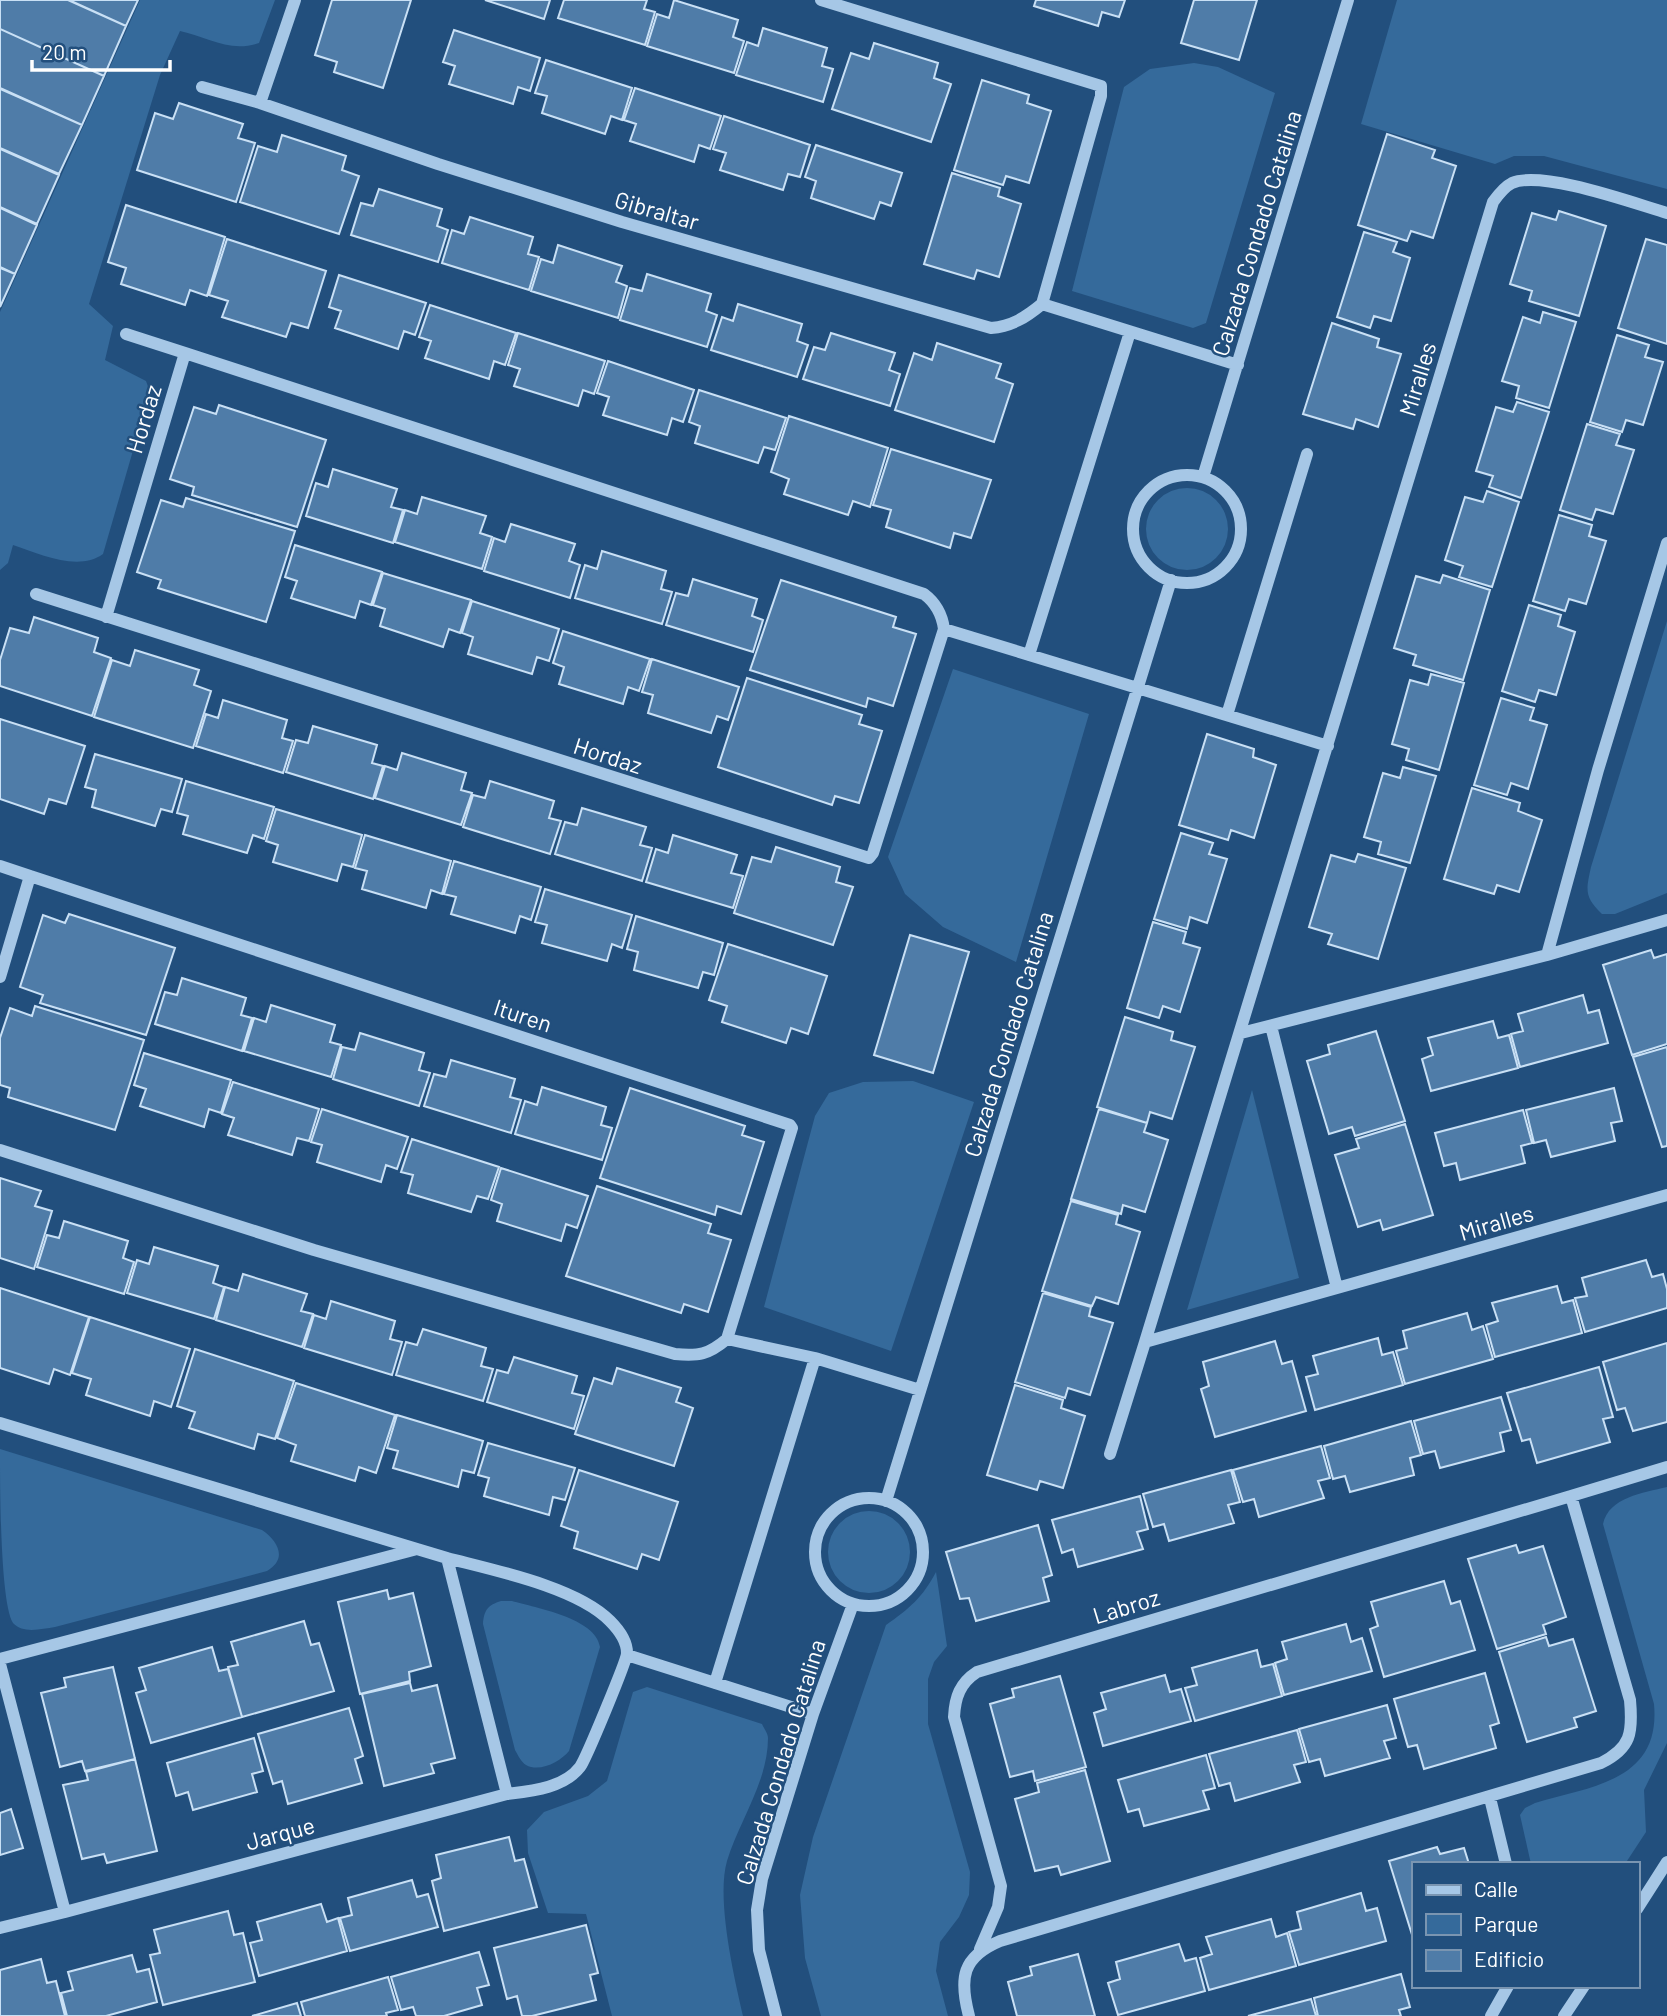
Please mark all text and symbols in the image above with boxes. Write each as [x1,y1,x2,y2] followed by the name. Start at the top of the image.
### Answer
[32,28,170,72] scale bar
[42,39,87,64] text: 20 m
[1205,107,1307,359] street label: Calzada Condado Catalina
[612,185,703,236] street label: Gibraltar
[1392,339,1442,419] street label: Miralles
[119,381,167,457] street label: Hordaz
[570,731,646,779] street label: Hordaz
[957,908,1059,1160] street label: Calzada Condado Catalina
[490,992,556,1038] street label: Ituren
[1456,1198,1536,1246] street label: Miralles
[1089,1583,1163,1629] street label: Labroz
[729,1636,831,1888] street label: Calzada Condado Catalina
[242,1810,318,1856] street label: Jarque
[1412,1862,1639,1988] legend
[1474,1876,1518,1901] text: Calle
[1474,1911,1539,1936] text: Parque
[1474,1946,1544,1971] text: Edificio

